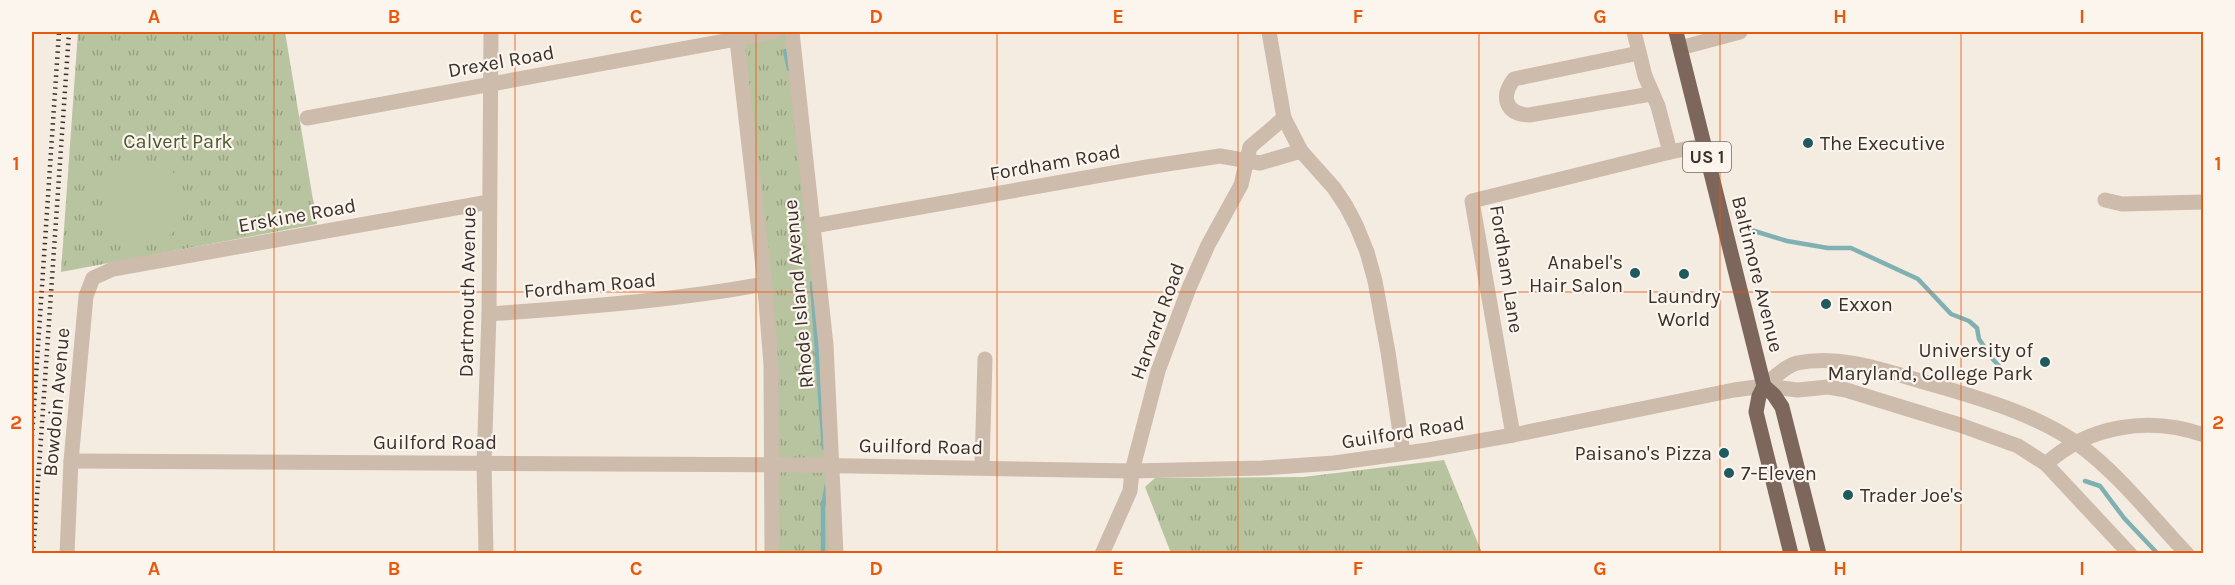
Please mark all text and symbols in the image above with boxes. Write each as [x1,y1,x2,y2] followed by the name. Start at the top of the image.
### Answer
[148,5,161,28] text: A
[388,5,400,28] text: B
[630,5,642,28] text: C
[869,5,883,28] text: D
[1112,5,1124,28] text: E
[1353,5,1364,28] text: F
[1593,5,1607,28] text: G
[1833,5,1847,28] text: H
[2079,5,2085,28] text: I
[446,41,556,82] street label: Drexel Road
[123,130,233,153] park label: Calvert Park
[1820,132,1945,155] place label: The Executive
[1801,136,1815,150] marker: The Executive
[988,140,1122,185] street label: Fordham Road
[1683,142,1731,172] road number: US 1
[12,152,20,175] text: 1
[2214,152,2222,175] text: 1
[236,194,358,237] street label: Erskine Road
[1727,194,1788,355] street label: Baltimore Avenue
[779,199,818,389] street label: Rhode Island Avenue
[1485,203,1528,335] street label: Fordham Lane
[455,206,480,378] street label: Dartmouth Avenue
[1529,251,1623,297] place label: Anabel's Hair Salon
[1126,260,1189,383] street label: Harvard Road
[1628,266,1642,280] marker: Anabel's Hair Salon
[1677,267,1691,281] marker: Laundry World
[523,268,657,303] street label: Fordham Road
[1648,285,1720,331] place label: Laundry World
[1838,293,1893,316] place label: Exxon
[1819,297,1833,311] marker: Exxon
[39,327,74,477] street label: Bowdoin Avenue
[1828,339,2033,385] place label: University of Maryland, College Park
[2038,355,2052,369] marker: University of Maryland, College Park
[10,411,22,434] text: 2
[1340,411,1466,454] street label: Guilford Road
[2212,411,2224,434] text: 2
[373,431,497,454] street label: Guilford Road
[859,434,983,459] street label: Guilford Road
[1574,442,1712,465] place label: Paisano's Pizza
[1717,446,1731,460] marker: Paisano's Pizza
[1741,462,1817,485] place label: 7-Eleven
[1722,466,1736,480] marker: 7-Eleven
[1860,484,1963,507] place label: Trader Joe's
[1841,488,1855,502] marker: Trader Joe's
[148,557,161,580] text: A
[388,557,400,580] text: B
[630,557,642,580] text: C
[869,557,883,580] text: D
[1112,557,1124,580] text: E
[1353,557,1364,580] text: F
[1593,557,1607,580] text: G
[1833,557,1847,580] text: H
[2079,557,2085,580] text: I

